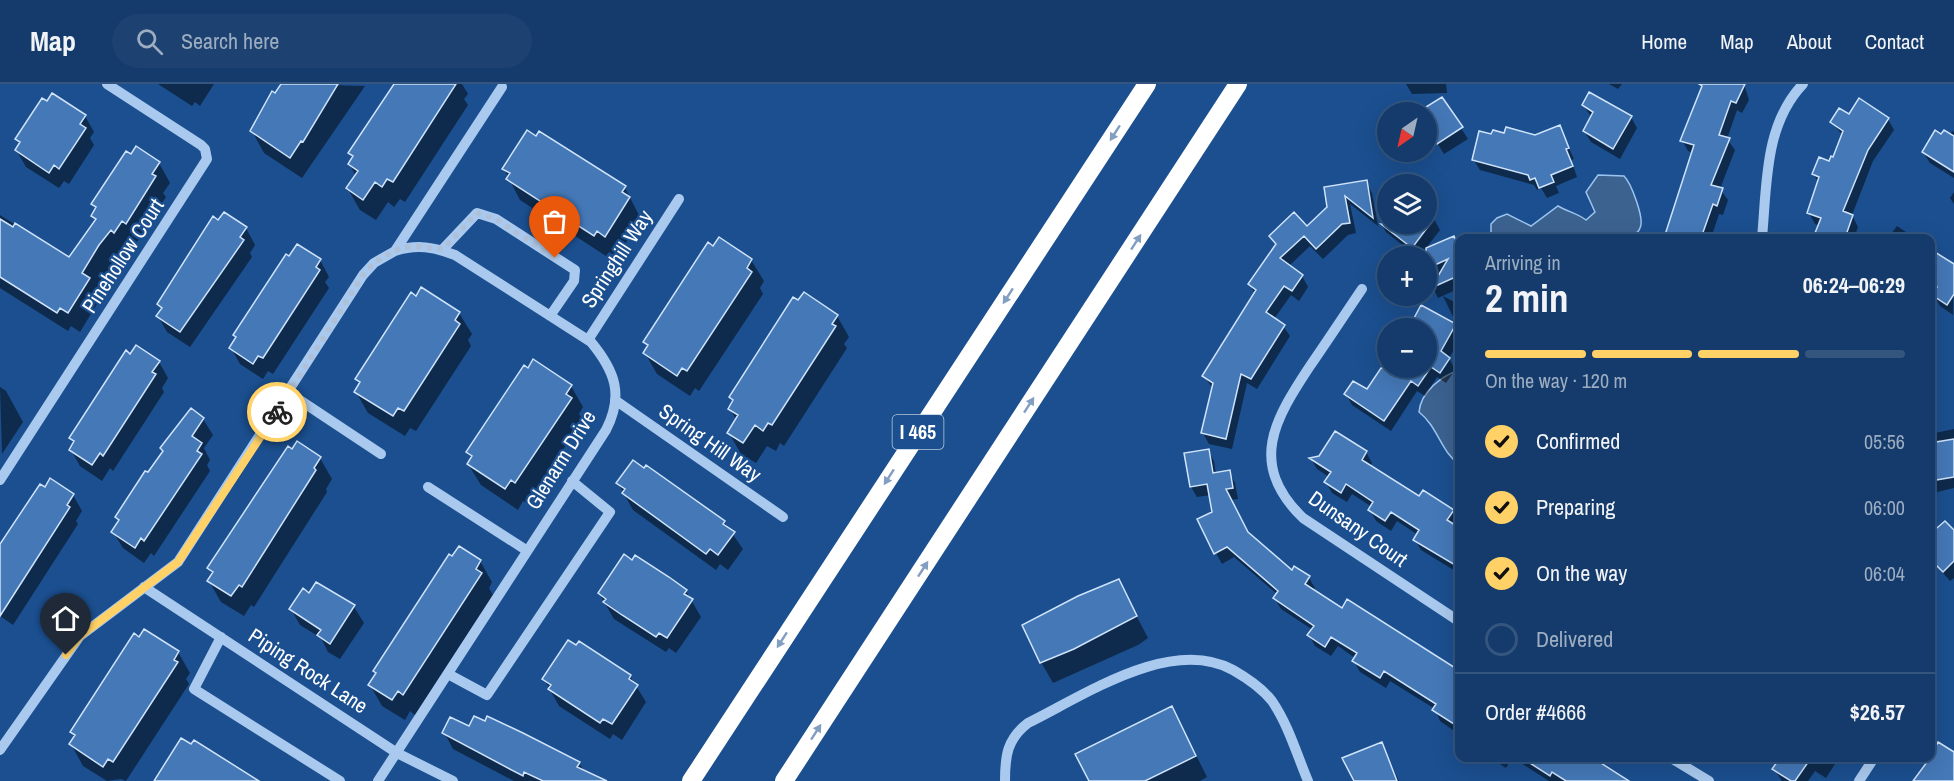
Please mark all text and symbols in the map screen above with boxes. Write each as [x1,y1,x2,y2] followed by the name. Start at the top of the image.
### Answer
[112,14,532,68] search box
[30,22,76,60] text: Map
[133,25,166,58] icon: search
[181,26,279,56] text: Search here
[1641,27,1687,56] text: Home
[1720,27,1754,56] text: Map
[1787,27,1832,56] text: About
[1865,27,1924,56] text: Contact
[1377,102,1437,162] north arrow
[1377,102,1437,378] map controls
[1109,125,1120,141] one-way arrow
[1377,174,1437,234] button: layers
[75,193,171,319] street label: Pinehollow Court
[529,196,580,258] pin
[574,204,659,313] street label: Springhill Way
[538,205,571,238] icon: bag
[1130,234,1141,250] one-way arrow
[1377,246,1437,306] button: +
[1485,249,1561,276] text: Arriving in
[1803,270,1905,300] text: 06:24–06:29
[1485,272,1569,324] text: 2 min
[1002,288,1013,304] one-way arrow
[1377,318,1437,378] button: −
[1485,367,1627,394] text: On the way · 120 m
[247,382,307,442] courier
[261,396,294,429] icon: bike
[653,397,768,489] street label: Spring Hill Way
[1023,398,1035,414] one-way arrow
[519,405,603,515] street label: Glenarm Drive
[892,415,944,449] road number: I 465
[1485,425,1518,458] icon: check
[1536,426,1620,456] text: Confirmed
[1864,428,1905,455] text: 05:56
[884,469,895,485] one-way arrow
[1303,484,1414,574] street label: Dunsany Court
[1485,491,1518,524] icon: check
[1536,492,1615,522] text: Preparing
[1864,494,1905,521] text: 06:00
[1485,557,1518,590] icon: check
[1536,558,1627,588] text: On the way
[917,560,928,577] one-way arrow
[1864,560,1905,587] text: 06:04
[40,593,91,655] pin
[49,602,82,635] icon: home
[243,621,374,720] street label: Piping Rock Lane
[1536,624,1613,654] text: Delivered
[777,632,788,648] one-way arrow
[1485,697,1586,727] text: Order #4666
[1850,697,1905,727] text: $26.57
[810,724,821,740] one-way arrow

